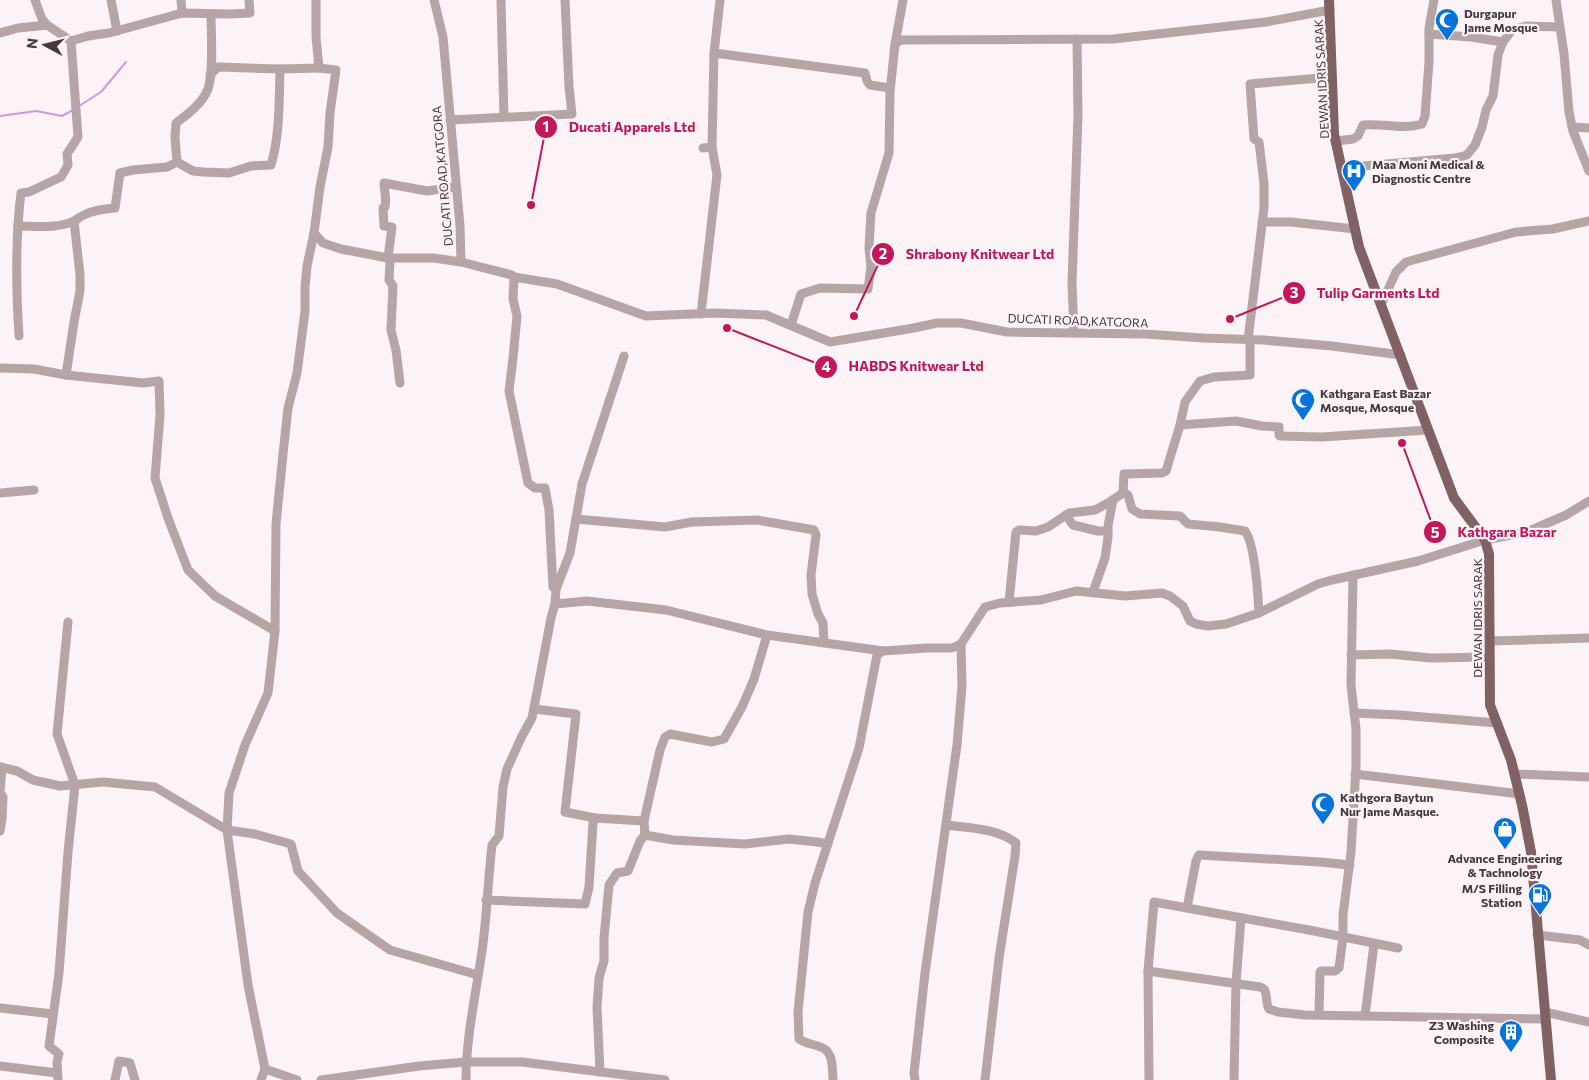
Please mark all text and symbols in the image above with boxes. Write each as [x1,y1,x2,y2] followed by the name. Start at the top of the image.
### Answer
[1464,6,1538,35] place label: Durgapur Jame Mosque
[1434,7,1460,41] mosque icon: Durgapur Jame Mosque
[1311,19,1331,139] street label: DEWAN IDRIS SARAK
[20,20,70,70] north arrow
[23,37,41,50] text: N
[429,105,455,247] street label: DUCATI ROAD,KATGORA
[534,113,705,142] callout: Ducati Apparels Ltd
[543,117,549,135] text: 1
[569,118,695,135] text: Ducati Apparels Ltd
[1372,157,1485,185] place label: Maa Moni Medical & Diagnostic Centre
[1341,158,1367,192] hospital icon: Maa Moni Medical & Diagnostic Centre
[870,239,1064,268] callout: Shrabony Knitwear Ltd
[879,244,887,262] text: 2
[906,245,1054,262] text: Shrabony Knitwear Ltd
[1281,278,1449,307] callout: Tulip Garments Ltd
[1290,283,1299,301] text: 3
[1317,284,1439,301] text: Tulip Garments Ltd
[1007,311,1149,329] street label: DUCATI ROAD,KATGORA
[813,352,993,381] callout: HABDS Knitwear Ltd
[821,357,831,375] text: 4
[848,357,984,374] text: HABDS Knitwear Ltd
[1320,386,1431,414] place label: Kathgara East Bazar Mosque, Mosque
[1290,387,1316,421] mosque icon: Kathgara East Bazar Mosque, Mosque
[1423,518,1567,547] callout: Kathgara Bazar
[1431,523,1440,541] text: 5
[1458,523,1557,540] text: Kathgara Bazar
[1470,558,1484,678] street label: DEWAN IDRIS SARAK
[1340,790,1439,819] place label: Kathgora Baytun Nur Jame Masque.
[1310,791,1336,825] mosque icon: Kathgora Baytun Nur Jame Masque.
[1492,816,1518,850] shop icon: Advance Engineering & Tachnology
[1448,851,1563,879] place label: Advance Engineering & Tachnology
[1462,881,1522,909] place label: M/S Filling Station
[1527,882,1553,916] fuel station icon: M/S Filling Station
[1429,1018,1494,1046] place label: Z3 Washing Composite
[1498,1019,1524,1053] building icon: Z3 Washing Composite

